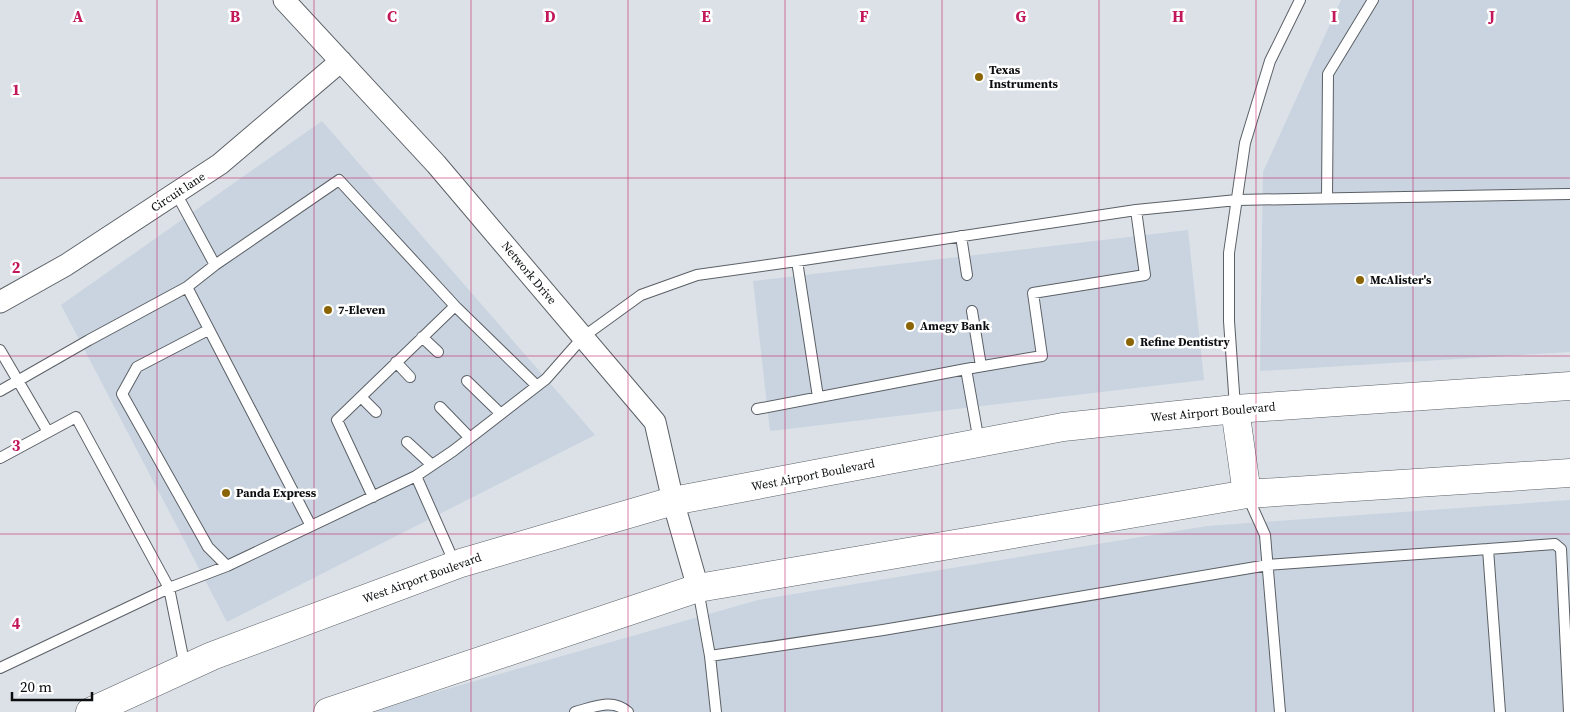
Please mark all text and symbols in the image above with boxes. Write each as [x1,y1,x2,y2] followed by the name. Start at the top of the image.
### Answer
[73,5,84,27] text: A
[230,5,241,27] text: B
[387,5,397,27] text: C
[544,5,556,27] text: D
[701,5,711,27] text: E
[859,5,869,27] text: F
[1016,5,1027,27] text: G
[1172,5,1184,27] text: H
[1331,5,1337,27] text: I
[1488,5,1495,27] text: J
[989,62,1059,92] place label: Texas Instruments
[973,71,985,83] marker: Texas Instruments
[12,78,20,100] text: 1
[148,168,208,216] street label: Circuit lane
[498,238,560,308] street label: Network Drive
[12,256,21,278] text: 2
[1370,272,1432,288] place label: McAlister's
[1354,274,1366,286] marker: McAlister's
[338,302,386,318] place label: 7-Eleven
[322,304,334,316] marker: 7-Eleven
[920,318,990,334] place label: Amegy Bank
[904,320,916,332] marker: Amegy Bank
[1140,334,1231,350] place label: Refine Dentistry
[1124,336,1136,348] marker: Refine Dentistry
[1150,399,1276,425] street label: West Airport Boulevard
[12,434,21,456] text: 3
[750,455,876,495] street label: West Airport Boulevard
[236,485,317,501] place label: Panda Express
[220,487,232,499] marker: Panda Express
[360,549,484,607] street label: West Airport Boulevard
[12,612,21,634] text: 4
[12,670,92,702] scale bar
[20,676,52,697] text: 20 m

